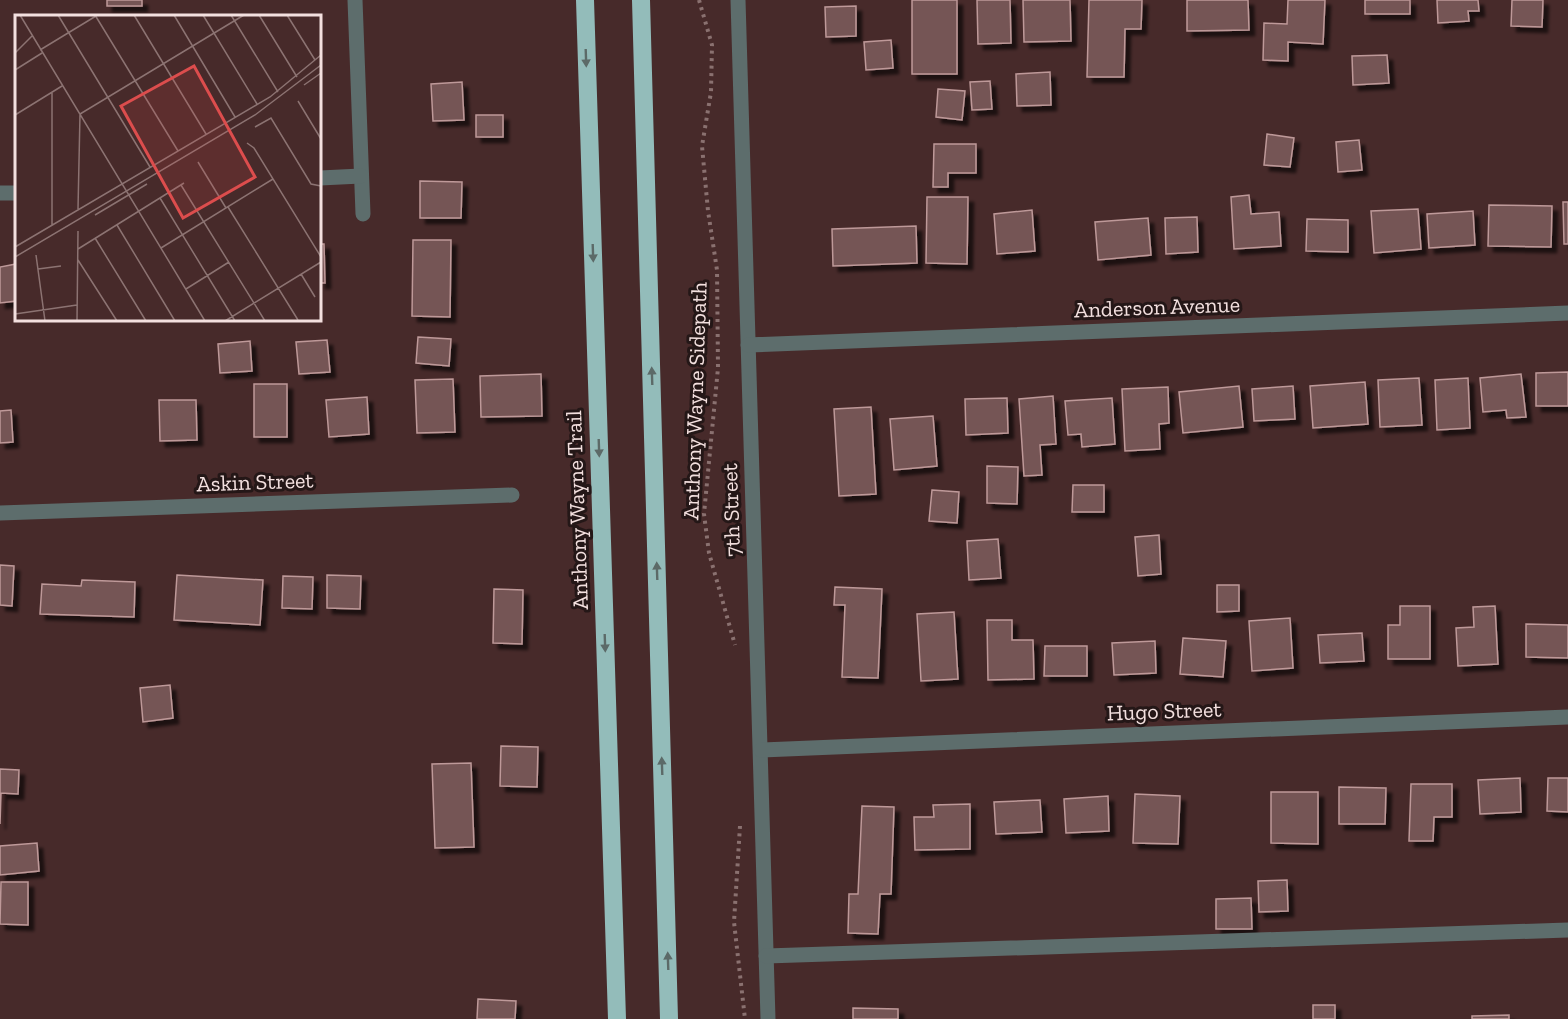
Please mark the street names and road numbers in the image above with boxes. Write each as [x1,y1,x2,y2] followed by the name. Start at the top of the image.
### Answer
[677,281,713,520] street label: Anthony Wayne Sidepath
[1074,291,1240,323] street label: Anderson Avenue
[560,410,594,610] street label: Anthony Wayne Trail
[716,462,746,557] street label: 7th Street
[196,466,315,498] street label: Askin Street
[1106,695,1223,726] street label: Hugo Street

